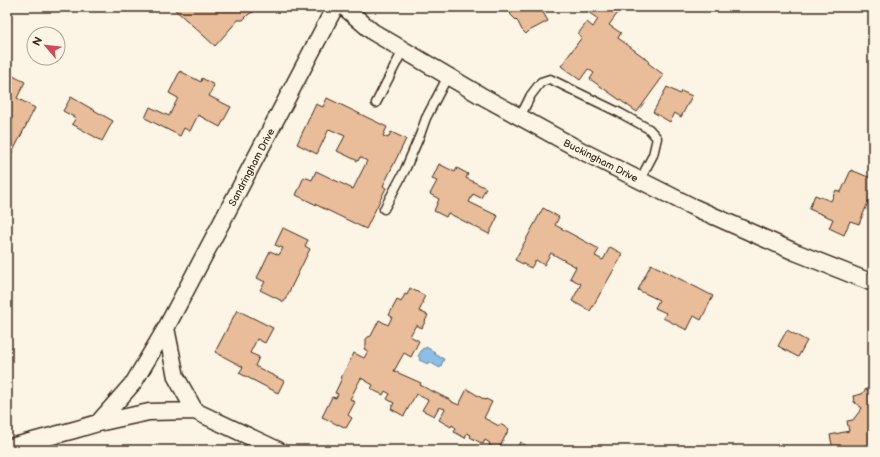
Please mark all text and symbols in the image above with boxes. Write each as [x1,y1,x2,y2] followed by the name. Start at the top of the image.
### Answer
[26,26,66,66] north arrow
[30,35,45,48] text: N
[226,127,277,208] street label: Sandringham Drive
[561,137,640,185] street label: Buckingham Drive

